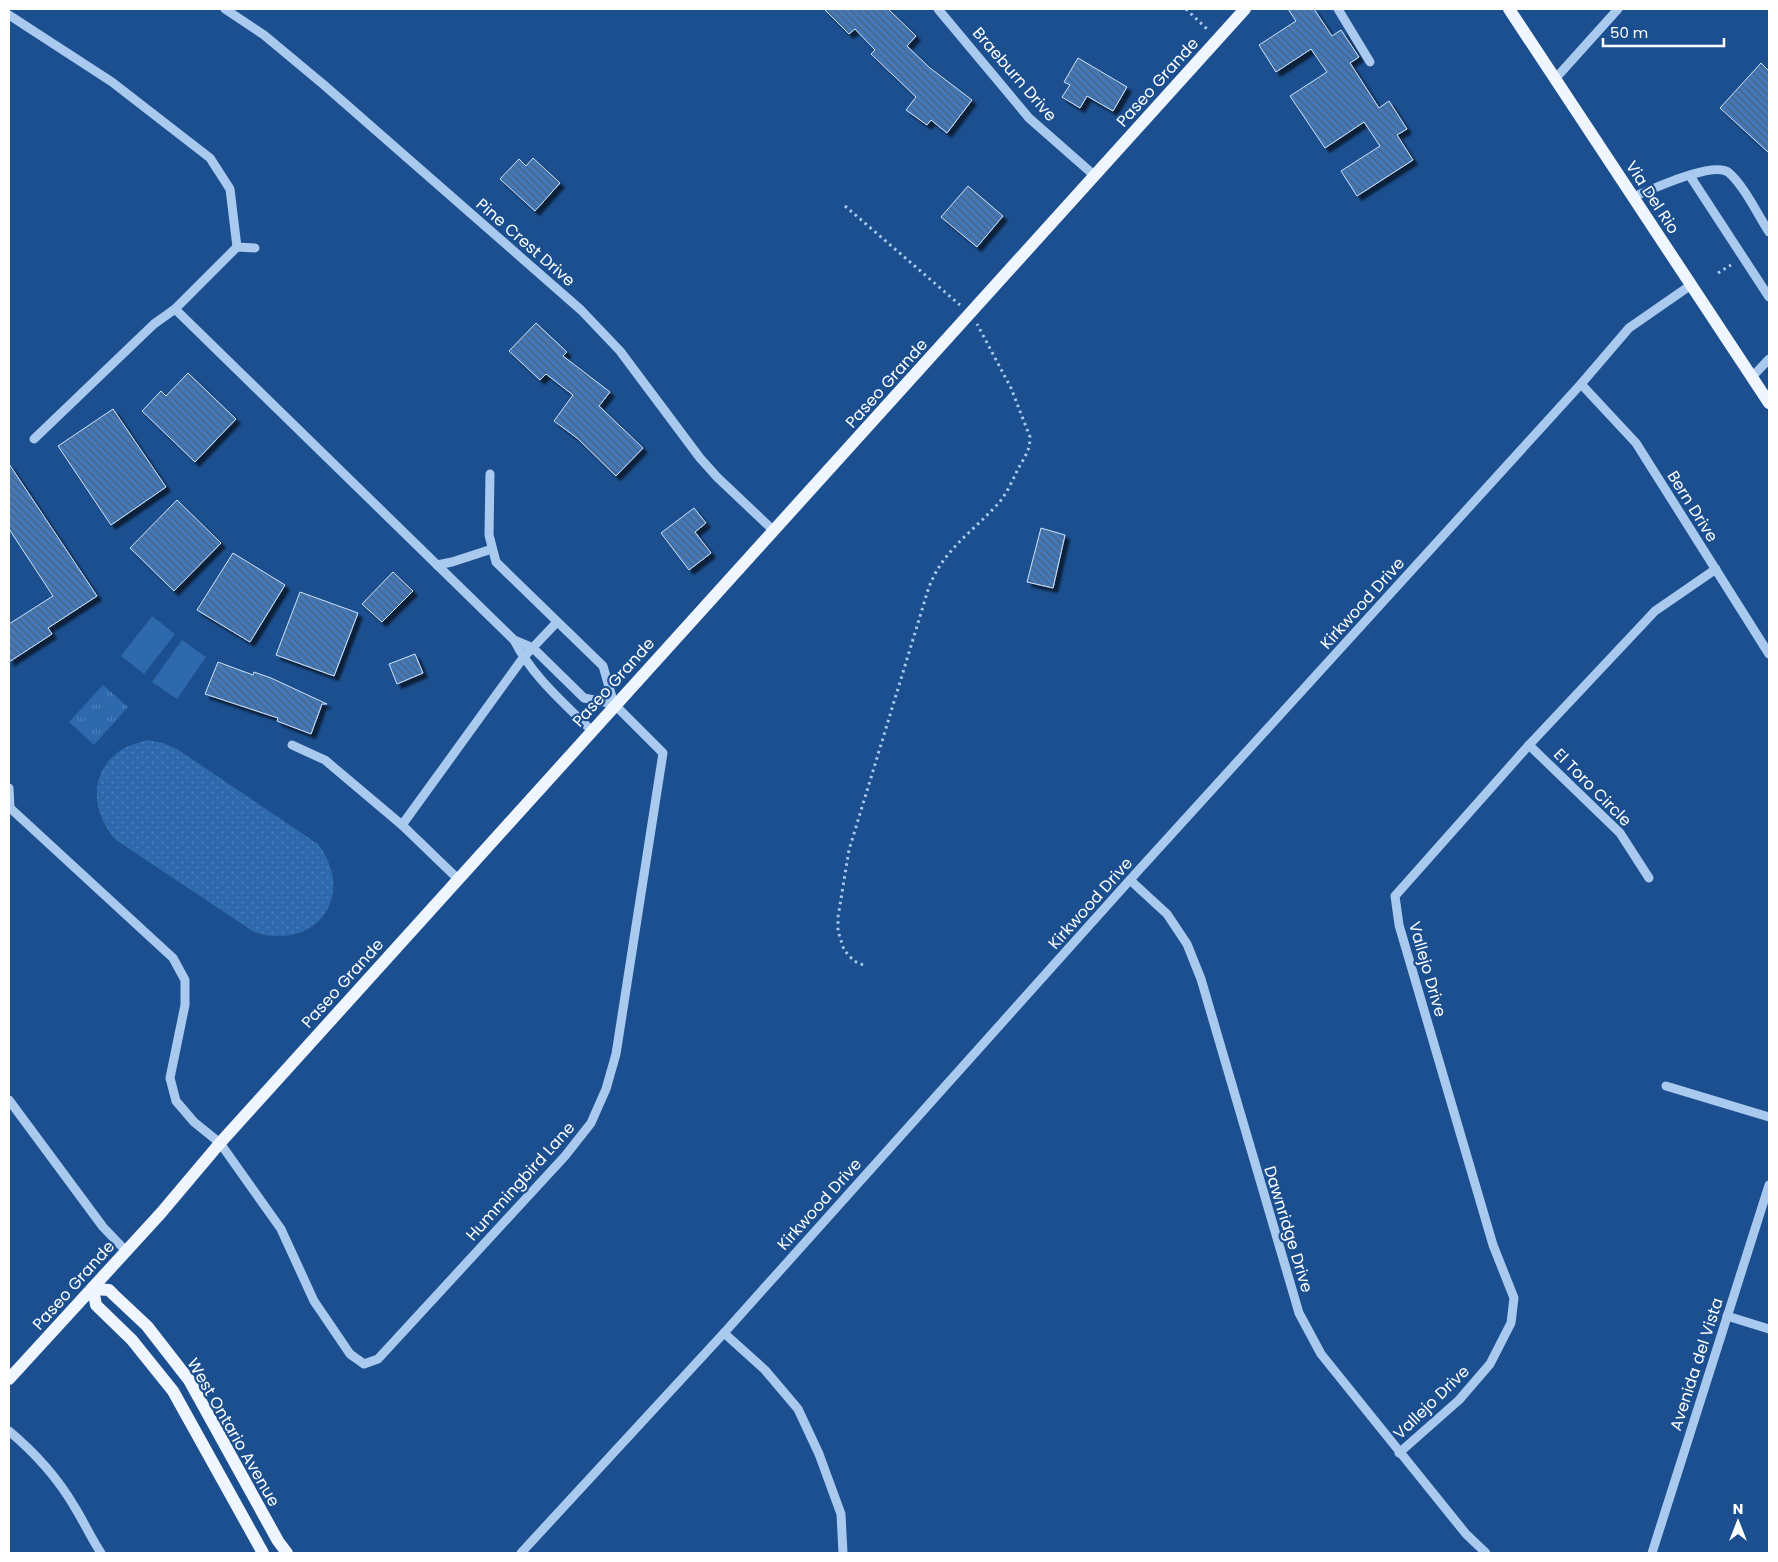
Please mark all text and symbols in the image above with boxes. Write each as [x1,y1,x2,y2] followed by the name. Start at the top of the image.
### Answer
[1603,15,1724,47] scale bar
[967,22,1062,127] street label: Braeburn Drive
[1610,22,1648,43] text: 50 m
[1111,33,1204,132] street label: Paseo Grande
[1620,156,1685,238] street label: Via Del Rio
[471,193,580,292] street label: Pine Crest Drive
[840,334,933,433] street label: Paseo Grande
[1662,466,1724,546] street label: Bern Drive
[1315,552,1410,654] street label: Kirkwood Drive
[567,633,660,732] street label: Paseo Grande
[1549,743,1637,831] street label: El Toro Circle
[1043,852,1138,954] street label: Kirkwood Drive
[1403,919,1452,1019] street label: Vallejo Drive
[296,934,389,1033] street label: Paseo Grande
[461,1117,580,1246] street label: Hummingbird Lane
[772,1153,867,1255] street label: Kirkwood Drive
[1258,1163,1319,1295] street label: Dawnridge Drive
[27,1236,120,1335] street label: Paseo Grande
[1664,1295,1729,1434] street label: Avenida del Vista
[182,1354,286,1511] street label: West Ontario Avenue
[1388,1360,1475,1445] street label: Vallejo Drive
[1713,1497,1763,1547] north arrow
[1733,1499,1743,1519] text: N

